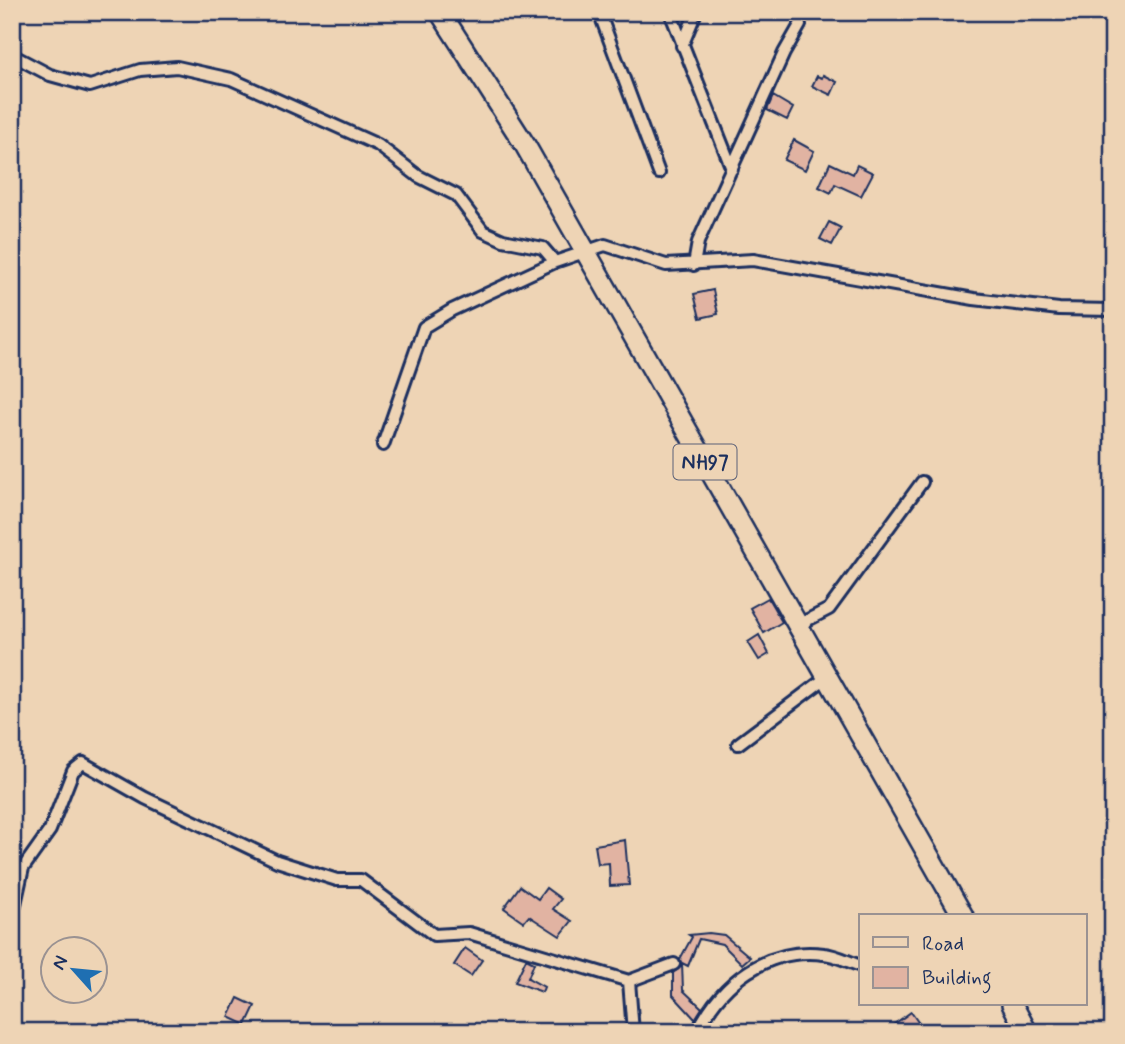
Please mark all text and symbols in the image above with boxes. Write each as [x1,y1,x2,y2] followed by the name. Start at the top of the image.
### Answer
[674,444,736,480] road number: NH97
[859,914,1086,1006] legend
[922,930,964,958] text: Road
[38,936,108,1006] north arrow
[46,952,74,974] text: N
[922,964,992,994] text: Building

